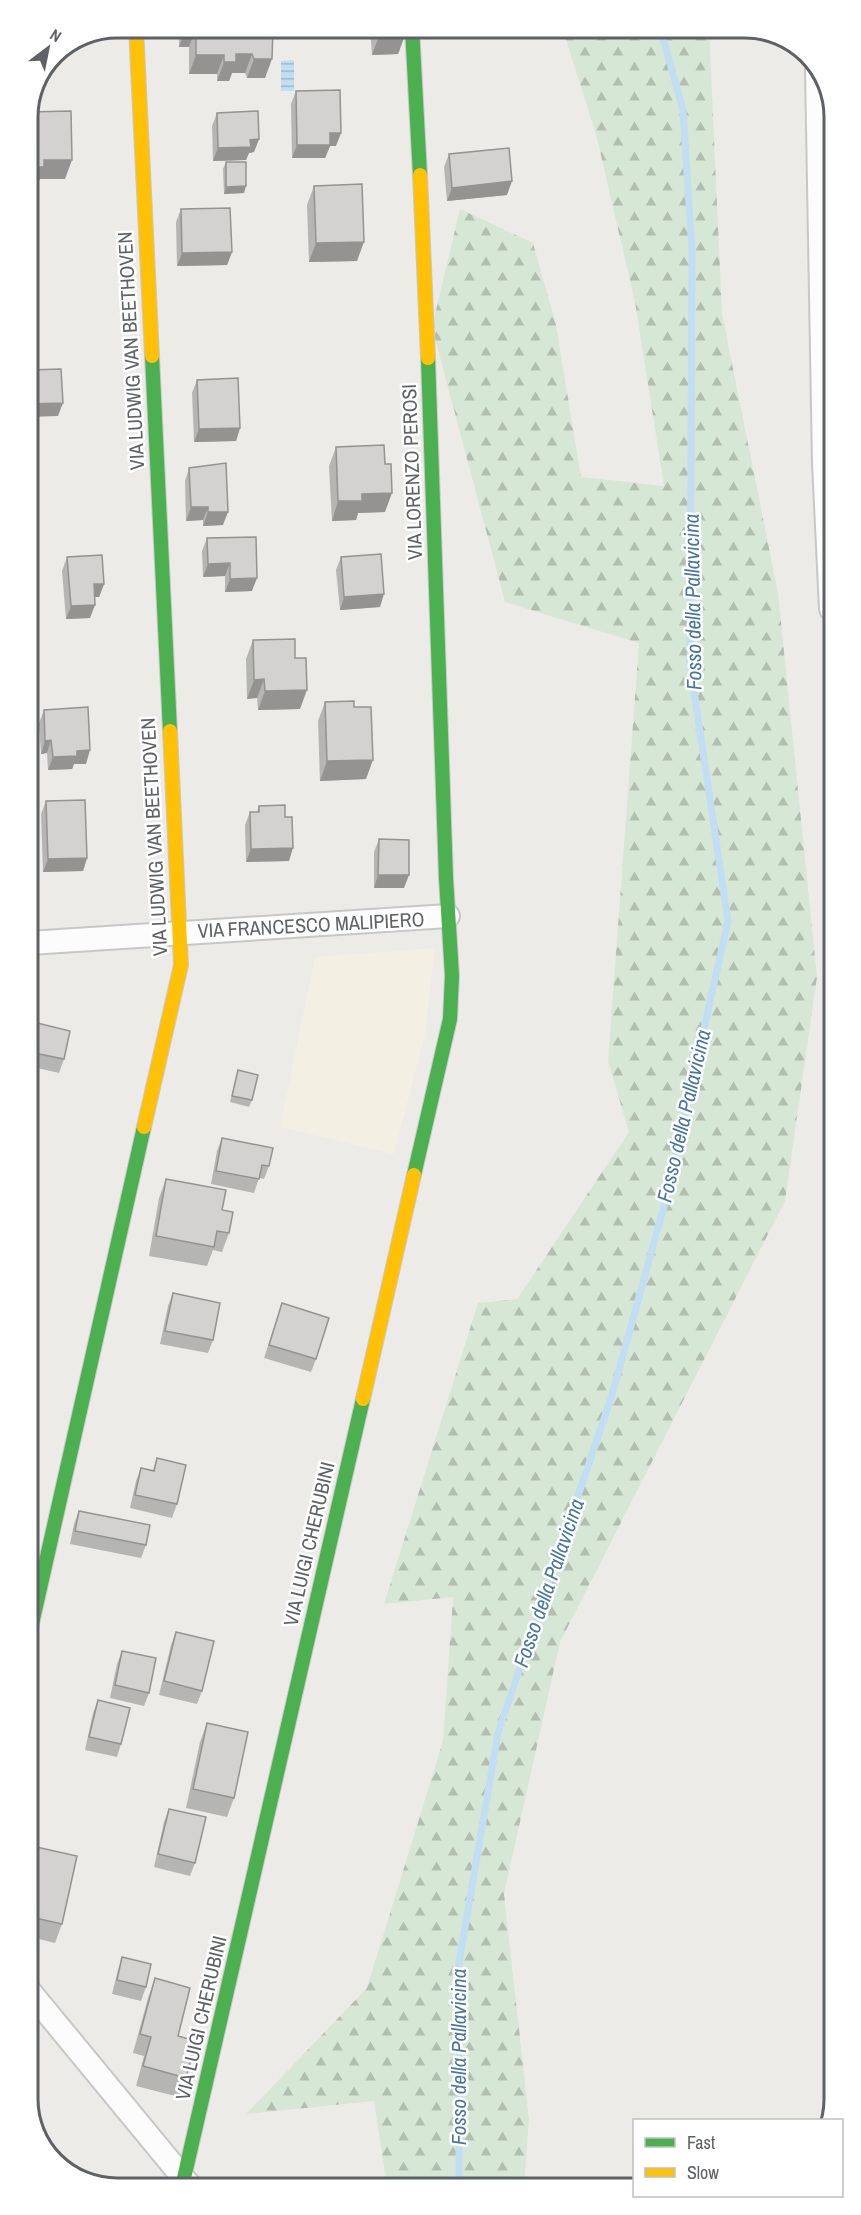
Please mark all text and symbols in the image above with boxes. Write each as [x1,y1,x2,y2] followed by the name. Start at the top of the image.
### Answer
[18,18,78,78] north arrow
[46,23,66,47] text: N
[111,231,150,471] street label: VIA LUDWIG VAN BEETHOVEN
[395,384,428,560] street label: VIA LORENZO PEROSI
[676,514,709,690] water label: Fosso della Pallavicina
[134,717,173,957] street label: VIA LUDWIG VAN BEETHOVEN
[197,905,425,944] street label: VIA FRANCESCO MALIPIERO
[650,1027,717,1205] water label: Fosso della Pallavicina
[276,1459,341,1629] street label: VIA LUIGI CHERUBINI
[506,1495,591,1671] water label: Fosso della Pallavicina
[168,1933,233,2103] street label: VIA LUIGI CHERUBINI
[444,1969,473,2145] water label: Fosso della Pallavicina
[633,2119,843,2197] legend
[687,2130,715,2155] text: Fast
[687,2160,719,2185] text: Slow

